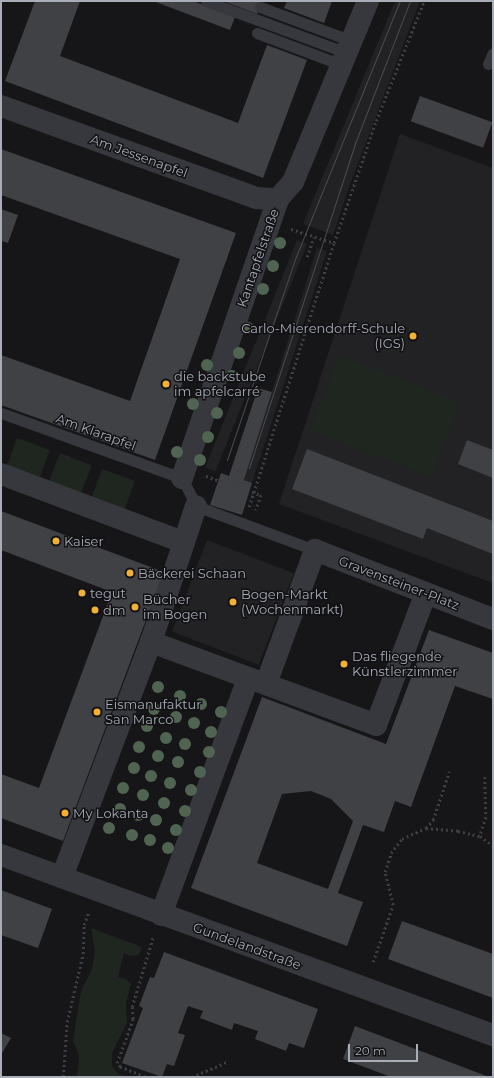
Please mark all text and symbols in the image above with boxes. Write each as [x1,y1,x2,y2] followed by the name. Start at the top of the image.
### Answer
[88,131,190,181] street label: Am Jessenapfel
[234,207,282,309] street label: Kantapfelstraße
[241,321,405,352] place label: Carlo-Mierendorff-Schule (IGS)
[408,331,418,341] marker: Carlo-Mierendorff-Schule (IGS)
[174,369,266,400] place label: die backstube im apfelcarré
[161,379,171,389] marker: die backstube im apfelcarré
[54,410,138,454] street label: Am Klarapfel
[64,533,104,549] place label: Kaiser
[51,536,61,546] marker: Kaiser
[337,553,461,613] street label: Gravensteiner-Platz
[138,565,246,581] place label: Bäckerei Schaan
[125,568,135,578] marker: Bäckerei Schaan
[90,585,126,601] place label: tegut
[241,587,344,618] place label: Bogen-Markt (Wochenmarkt)
[77,588,87,598] marker: tegut
[143,592,207,623] place label: Bücher im Bogen
[228,597,238,607] marker: Bogen-Markt (Wochenmarkt)
[103,602,126,618] place label: dm
[130,602,140,612] marker: Bücher im Bogen
[90,605,100,615] marker: dm
[352,649,457,680] place label: Das fliegende Künstlerzimmer
[339,659,349,669] marker: Das fliegende Künstlerzimmer
[105,697,201,728] place label: Eismanufaktur San Marco
[92,707,102,717] marker: Eismanufaktur San Marco
[73,805,148,821] place label: My Lokanta
[60,808,70,818] marker: My Lokanta
[191,919,303,973] street label: Gundelandstraße
[350,1036,420,1062] scale bar
[355,1043,386,1058] text: 20 m

